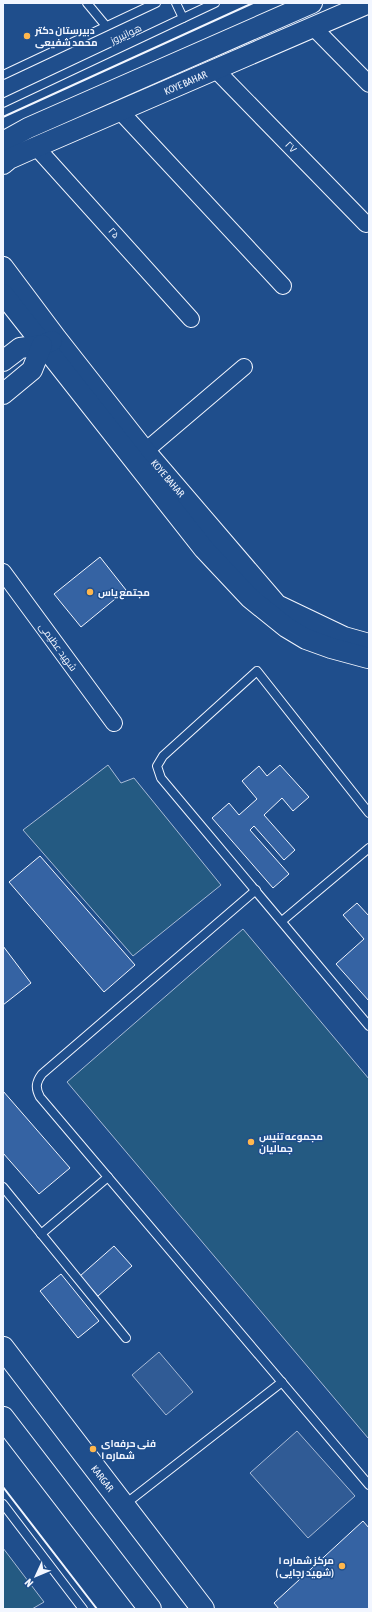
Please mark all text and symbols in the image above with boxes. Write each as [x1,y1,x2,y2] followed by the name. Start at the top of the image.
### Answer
[108,22,143,46] street label: هوانیروز
[34,25,98,49] place label: دبیرستان دکتر محمد شفیعی
[22,31,32,41] marker: دبیرستان دکتر محمد شفیعی
[162,68,208,97] street label: KOYE BAHAR
[283,139,299,155] street label: ۲۷
[106,225,122,241] street label: ۲۵
[149,457,187,499] street label: KOYE BAHAR
[85,587,95,597] marker: مجتمع یاس
[98,587,150,600] place label: مجتمع یاس
[36,621,79,674] street label: شهید عظیمی
[259,1131,323,1155] place label: مجموعه تنیس جمالیان
[246,1137,256,1147] marker: مجموعه تنیس جمالیان
[101,1438,156,1462] place label: فنی حرفه‌ای شماره ۱
[88,1444,98,1454] marker: فنی حرفه‌ای شماره ۱
[89,1463,116,1493] street label: KARGAR
[275,1555,334,1579] place label: مرکز شماره ۱ ( شهید رجایی)
[16,1556,56,1596] north arrow
[337,1561,347,1571] marker: مرکز شماره ۱ ( شهید رجایی)
[22,1576,35,1589] text: N

